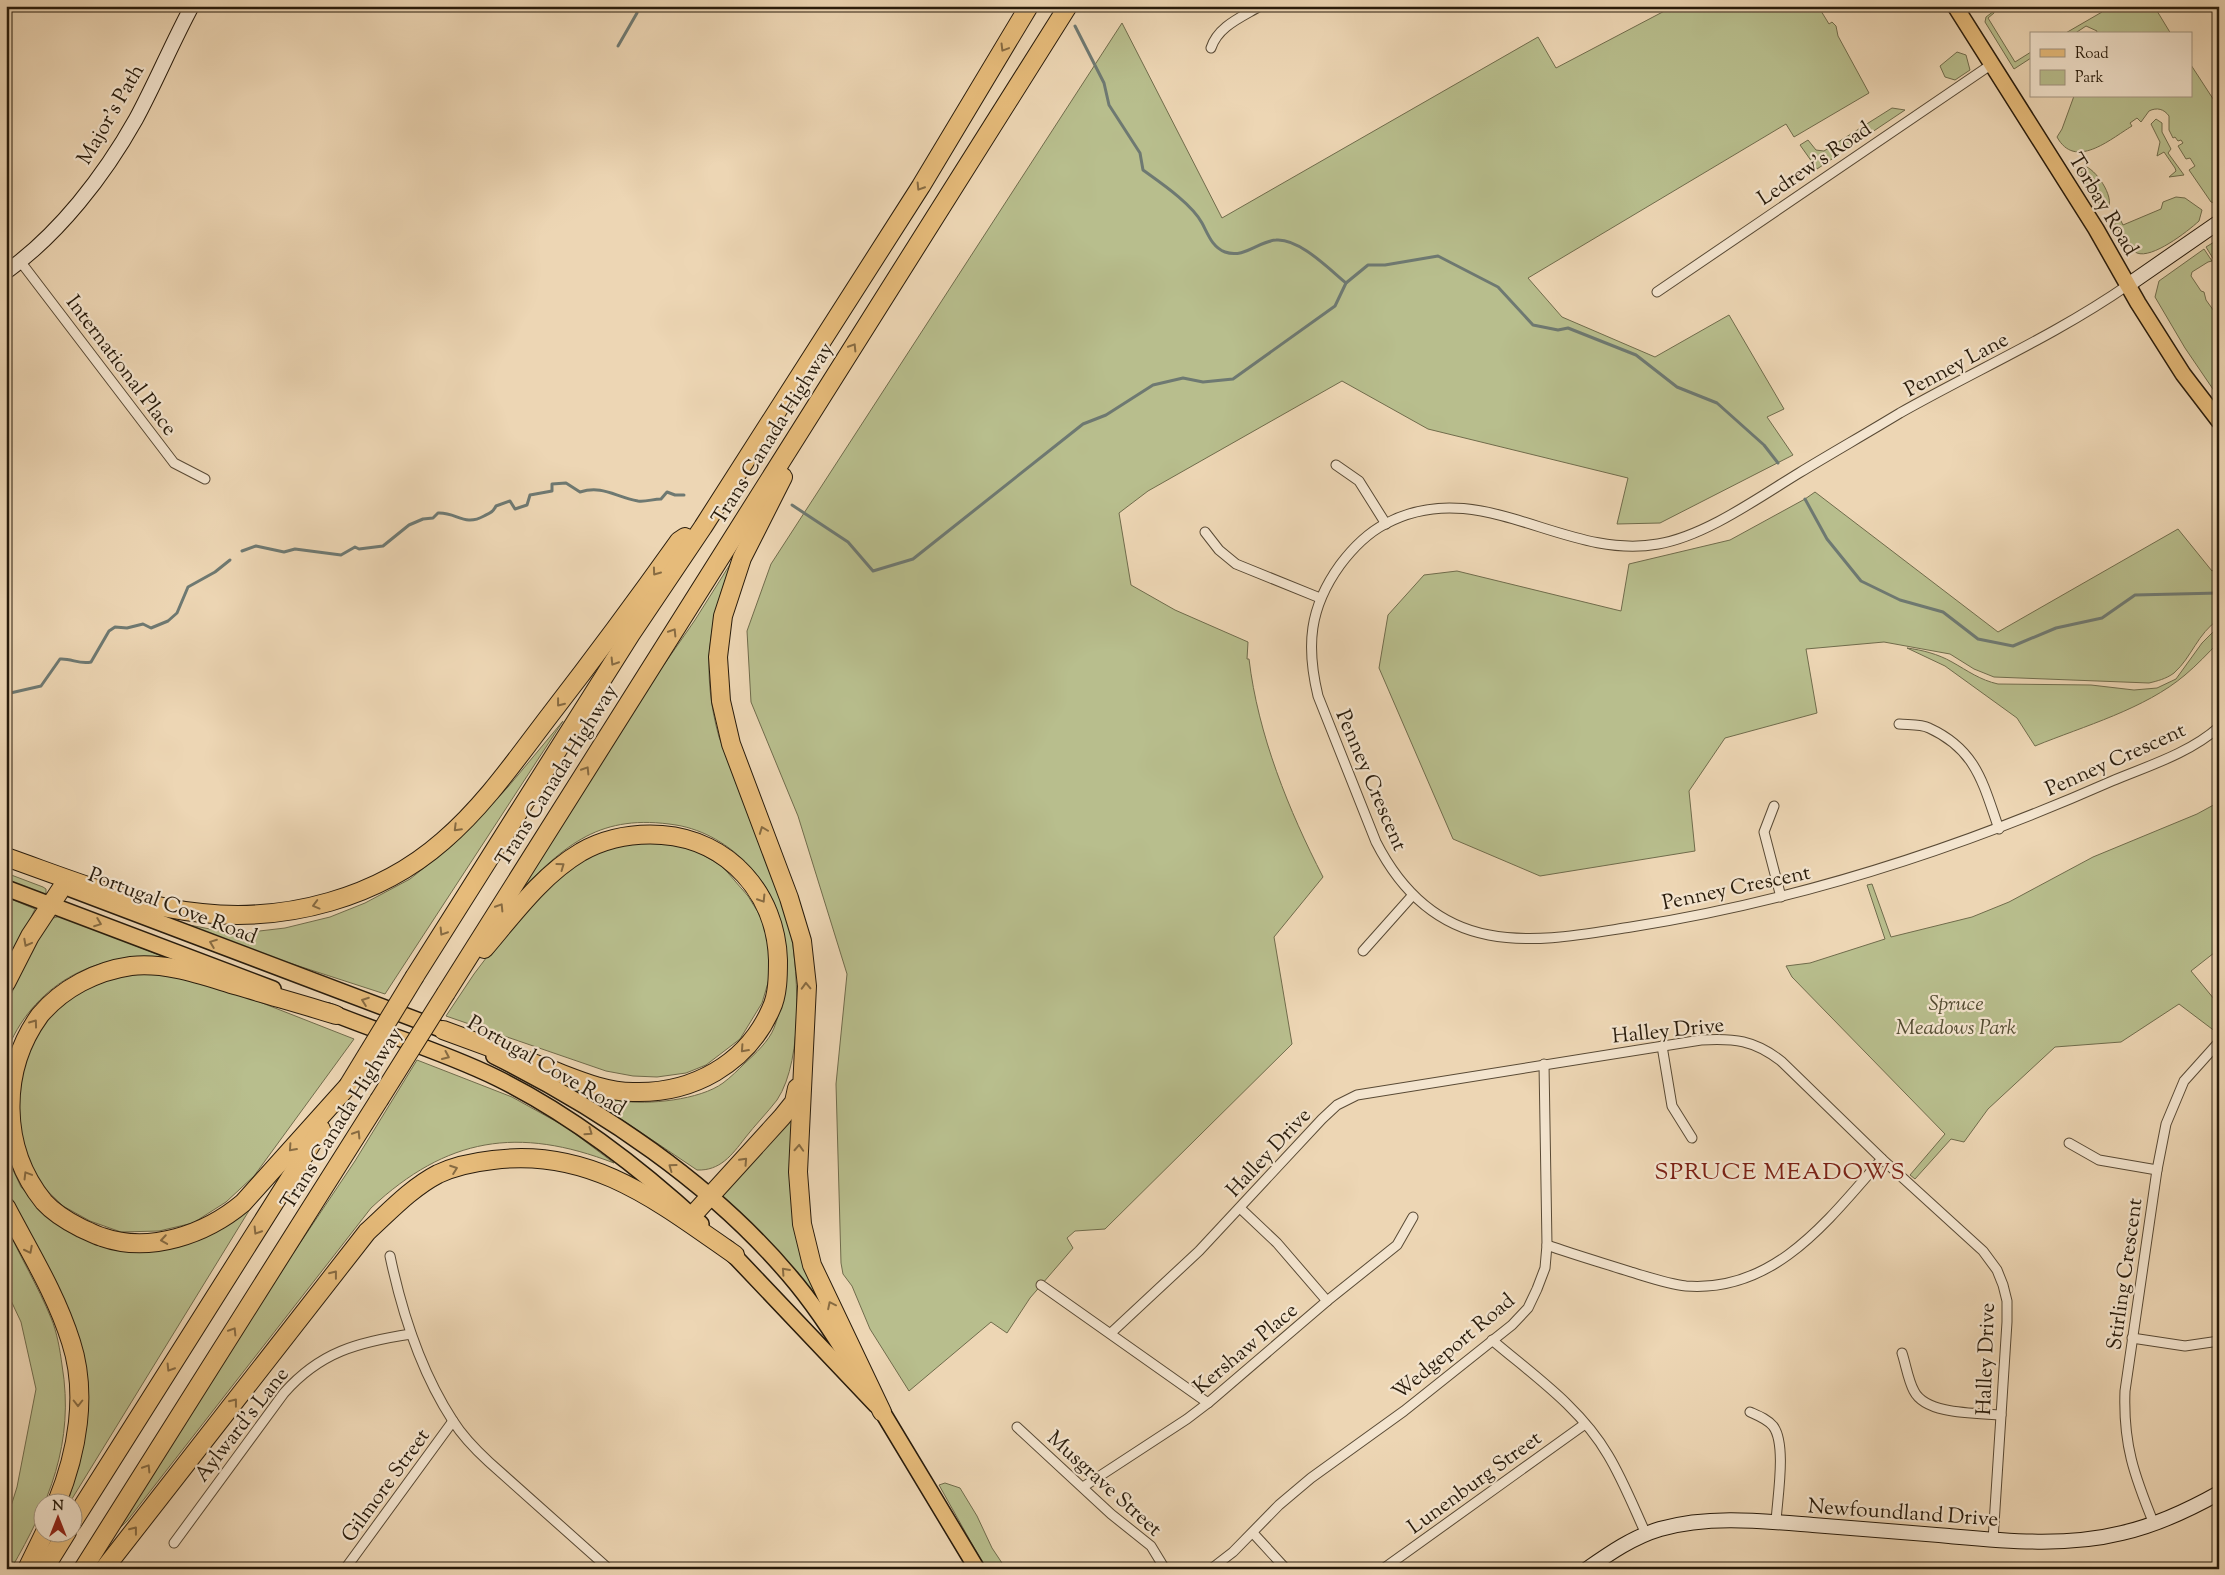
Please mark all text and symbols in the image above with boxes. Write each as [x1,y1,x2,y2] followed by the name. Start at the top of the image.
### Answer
[2030,32,2192,98] legend
[1001,42,1011,51] one-way arrow
[2075,44,2109,65] text: Road
[71,59,153,171] street label: Major's Path
[2075,68,2104,89] text: Park
[1752,115,1878,214] street label: Ledrew's Road
[2060,148,2145,262] street label: Torbay Road
[917,181,926,191] one-way arrow
[58,290,183,443] street label: International Place
[1900,326,2014,406] street label: Penney Lane
[705,337,842,531] street label: Trans Canada Highway
[847,343,857,352] one-way arrow
[653,567,663,576] one-way arrow
[667,629,676,638] one-way arrow
[610,656,620,665] one-way arrow
[489,679,626,873] street label: Trans Canada Highway
[557,697,565,706] one-way arrow
[1327,705,1413,856] street label: Penney Crescent
[2041,716,2191,805] street label: Penney Crescent
[580,766,590,775] one-way arrow
[453,822,462,831] one-way arrow
[759,826,769,835] one-way arrow
[1659,859,1813,919] street label: Penney Crescent
[83,861,261,953] street label: Portugal Cove Road
[555,864,564,872] one-way arrow
[755,893,765,902] one-way arrow
[312,900,320,910] one-way arrow
[493,903,503,912] one-way arrow
[93,917,101,927] one-way arrow
[439,927,449,936] one-way arrow
[23,938,33,947] one-way arrow
[209,939,218,949] one-way arrow
[801,982,811,990] one-way arrow
[1896,990,2017,1044] park label: Spruce Meadows Park
[361,997,369,1007] one-way arrow
[461,1009,631,1125] street label: Portugal Cove Road
[1611,1011,1726,1053] street label: Halley Drive
[28,1019,37,1029] one-way arrow
[274,1022,411,1216] street label: Trans Canada Highway
[741,1043,750,1052] one-way arrow
[441,1049,450,1060] one-way arrow
[1220,1102,1319,1205] street label: Halley Drive
[583,1126,592,1135] one-way arrow
[351,1131,361,1140] one-way arrow
[289,1143,298,1152] one-way arrow
[793,1144,804,1152] one-way arrow
[1654,1156,1906,1190] district label: SPRUCE MEADOWS
[738,1157,747,1166] one-way arrow
[668,1164,678,1173] one-way arrow
[450,1165,458,1175] one-way arrow
[23,1172,33,1181] one-way arrow
[2100,1196,2152,1352] street label: Stirling Crescent
[253,1226,263,1235] one-way arrow
[159,1235,168,1245] one-way arrow
[23,1245,33,1254] one-way arrow
[782,1268,791,1277] one-way arrow
[329,1271,338,1280] one-way arrow
[1386,1287,1522,1408] street label: Wedgeport Road
[1187,1297,1305,1402] street label: Kershaw Place
[827,1301,837,1310] one-way arrow
[1970,1302,2004,1416] street label: Halley Drive
[227,1327,237,1336] one-way arrow
[188,1361,297,1489] street label: Aylward's Lane
[167,1363,176,1372] one-way arrow
[228,1398,237,1408] one-way arrow
[73,1399,83,1407] one-way arrow
[335,1423,438,1549] street label: Gilmore Street
[1039,1425,1168,1544] street label: Musgrave Street
[1402,1425,1548,1543] street label: Lunenburg Street
[140,1465,150,1474] one-way arrow
[32,1492,82,1542] north arrow
[1807,1492,1999,1536] street label: Newfoundland Drive
[52,1497,64,1517] text: N
[128,1526,137,1536] one-way arrow

